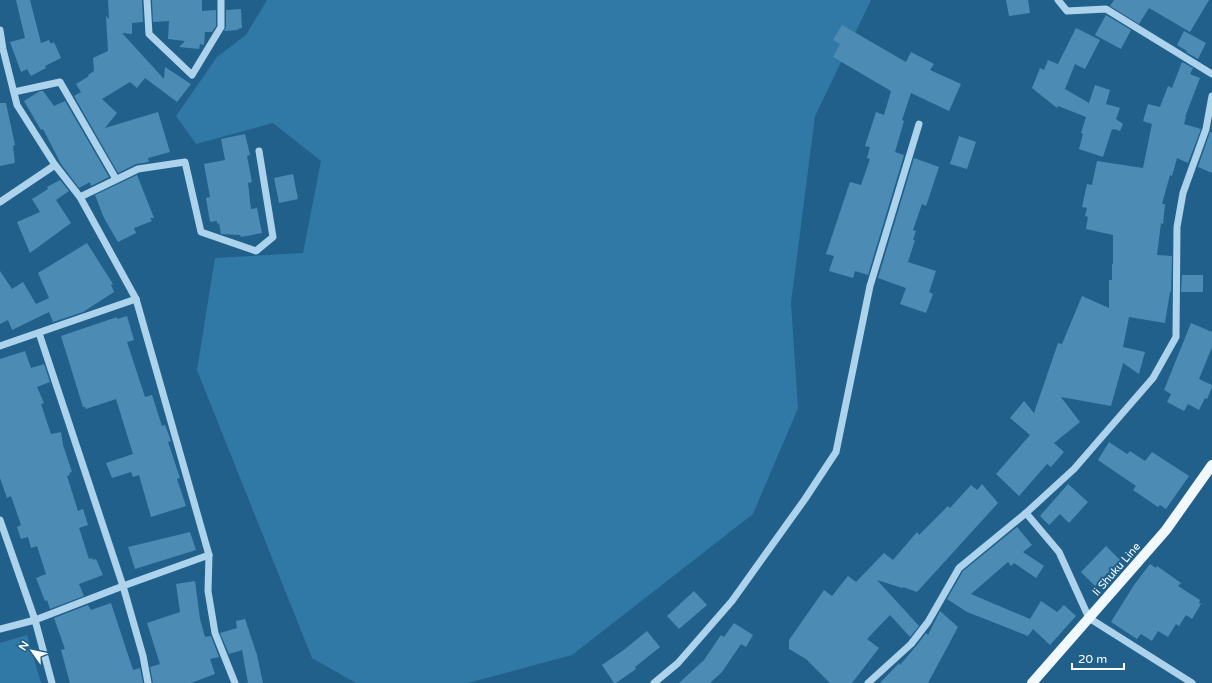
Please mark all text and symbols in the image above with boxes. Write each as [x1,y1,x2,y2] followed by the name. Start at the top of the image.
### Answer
[1090,540,1143,599] street label: Ii Shuku Line
[12,631,52,671] north arrow
[16,639,32,653] text: N
[1072,645,1124,671] scale bar
[1078,652,1107,666] text: 20 m

